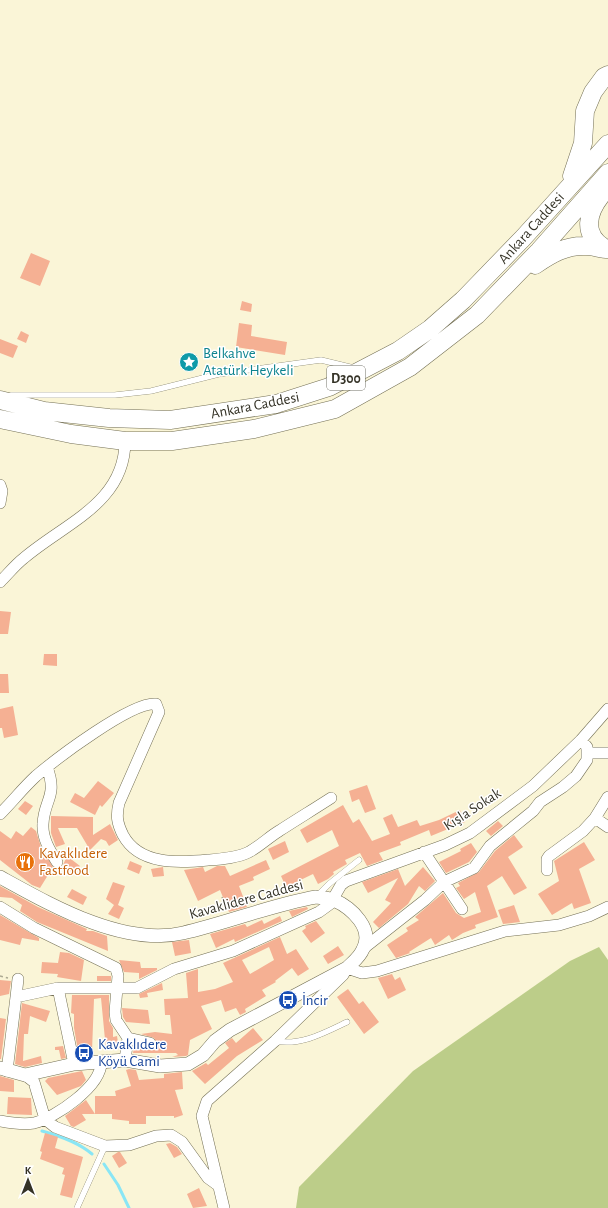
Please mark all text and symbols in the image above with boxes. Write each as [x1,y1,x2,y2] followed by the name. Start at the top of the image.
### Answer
[496,190,567,267] street label: Ankara Caddesi
[203,346,294,378] place label: Belkahve Atatürk Heykeli
[178,351,200,373] place icon: Belkahve Atatürk Heykeli
[327,366,365,390] road number: D300
[209,390,301,421] street label: Ankara Caddesi
[441,785,504,833] street label: Kışla Sokak
[39,846,108,878] place label: Kavaklıdere Fastfood
[14,851,36,873] restaurant icon: Kavaklıdere Fastfood
[188,877,305,922] street label: Kavaklidere Caddesi
[277,989,299,1011] bus stop icon: İncir
[302,991,328,1008] place label: İncir
[98,1037,167,1069] place label: Kavaklıdere Köyü Cami
[73,1042,95,1064] bus stop icon: Kavaklıdere Köyü Cami
[8,1160,48,1200] north arrow
[25,1165,32,1176] text: K

